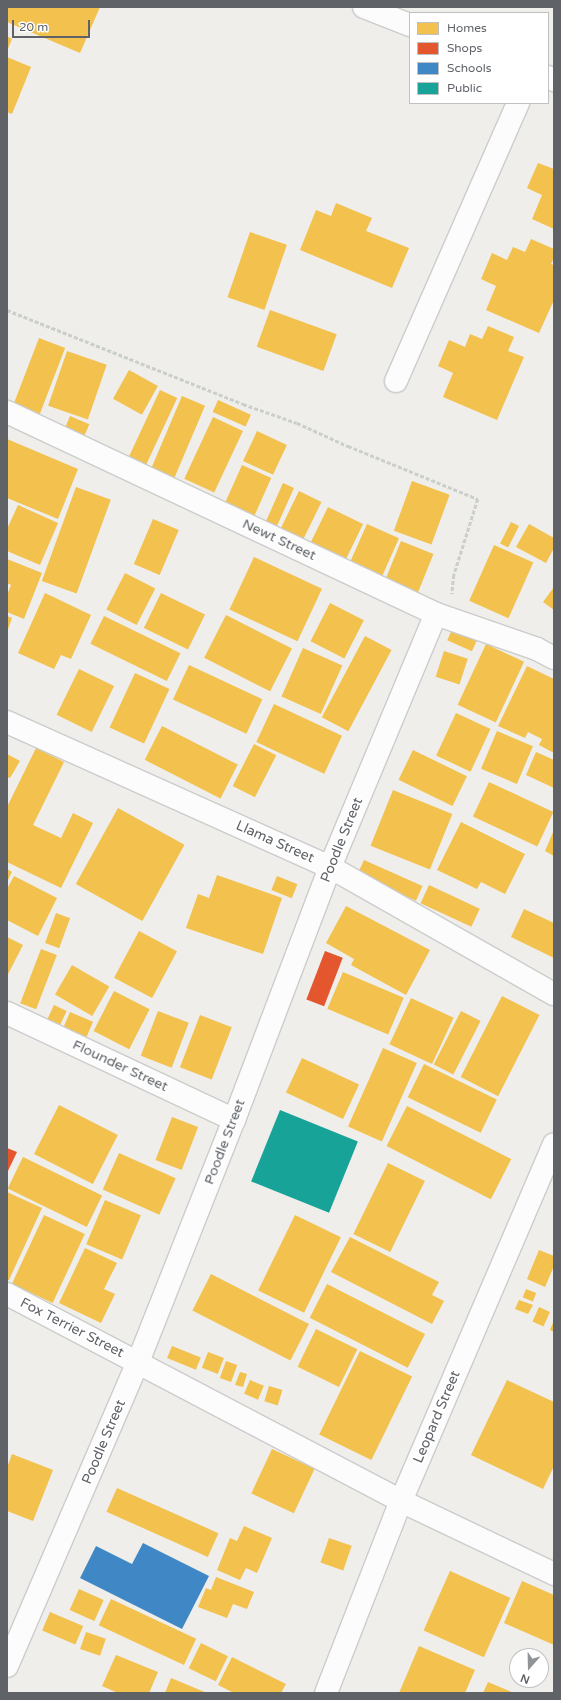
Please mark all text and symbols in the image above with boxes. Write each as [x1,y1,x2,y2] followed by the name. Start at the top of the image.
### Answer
[14,12,92,38] scale bar
[409,12,549,104] legend
[19,20,48,34] text: 20 m
[447,21,487,35] text: Homes
[447,41,482,55] text: Shops
[447,61,491,75] text: Schools
[447,81,482,95] text: Public
[240,516,318,564] street label: Newt Street
[317,795,367,885] street label: Poodle Street
[233,817,317,867] street label: Llama Street
[70,1037,170,1095] street label: Flounder Street
[201,1097,249,1187] street label: Poodle Street
[17,1295,127,1361] street label: Fox Terrier Street
[410,1368,464,1466] street label: Leopard Street
[79,1397,129,1487] street label: Poodle Street
[509,1648,549,1688] north arrow
[519,1671,531,1686] text: N

